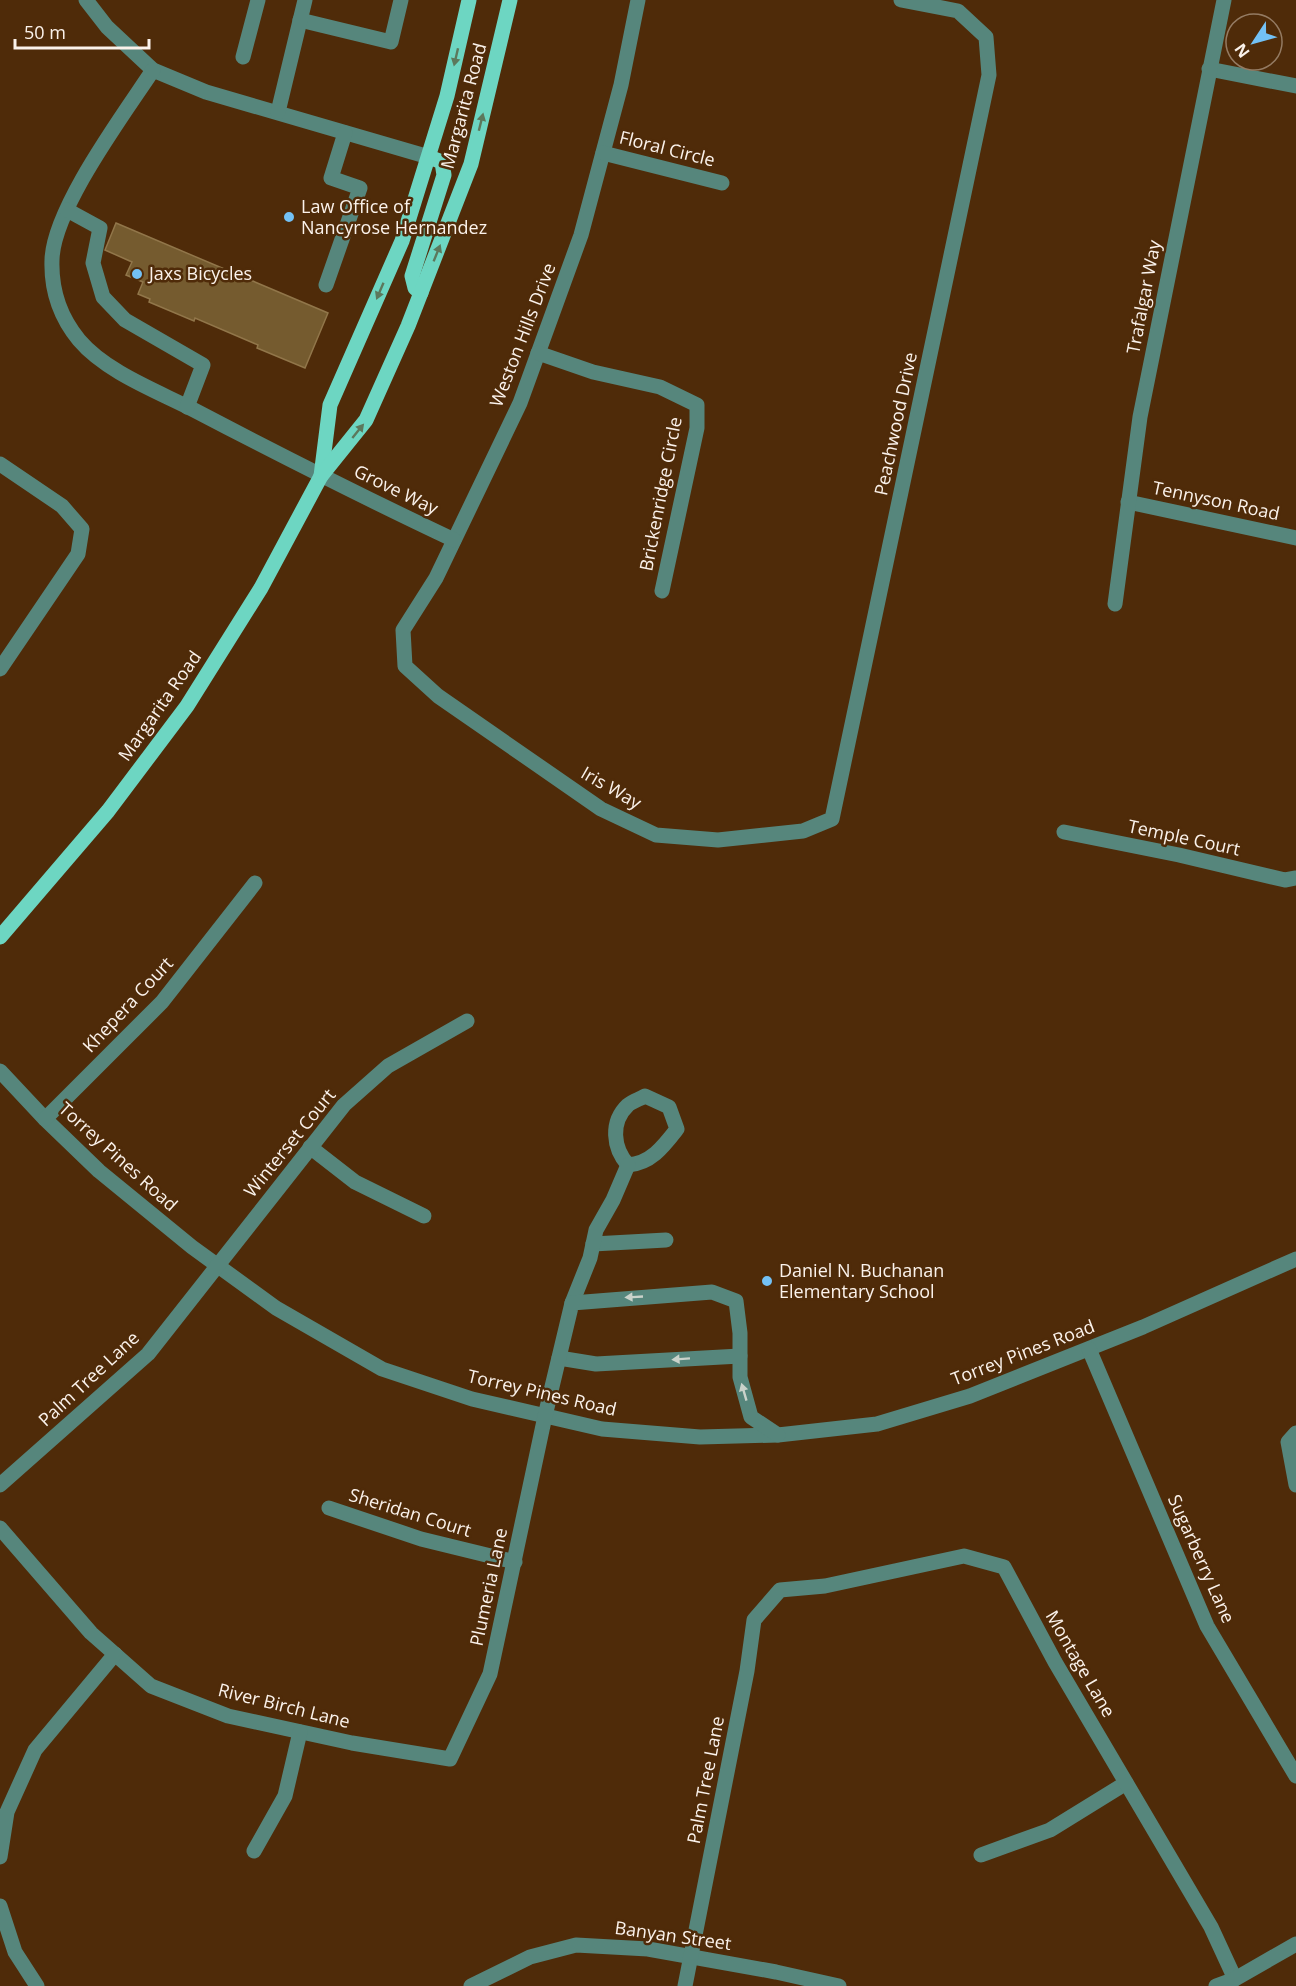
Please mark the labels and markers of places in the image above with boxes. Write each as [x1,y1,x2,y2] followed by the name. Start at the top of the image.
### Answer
[301,194,487,239] place label: Law Office of Nancyrose Hernandez
[282,210,296,224] marker: Law Office of Nancyrose Hernandez
[147,261,252,285] place label: Jaxs Bicycles
[130,267,144,281] marker: Jaxs Bicycles
[779,1258,944,1303] place label: Daniel N. Buchanan Elementary School
[760,1274,774,1288] marker: Daniel N. Buchanan Elementary School

